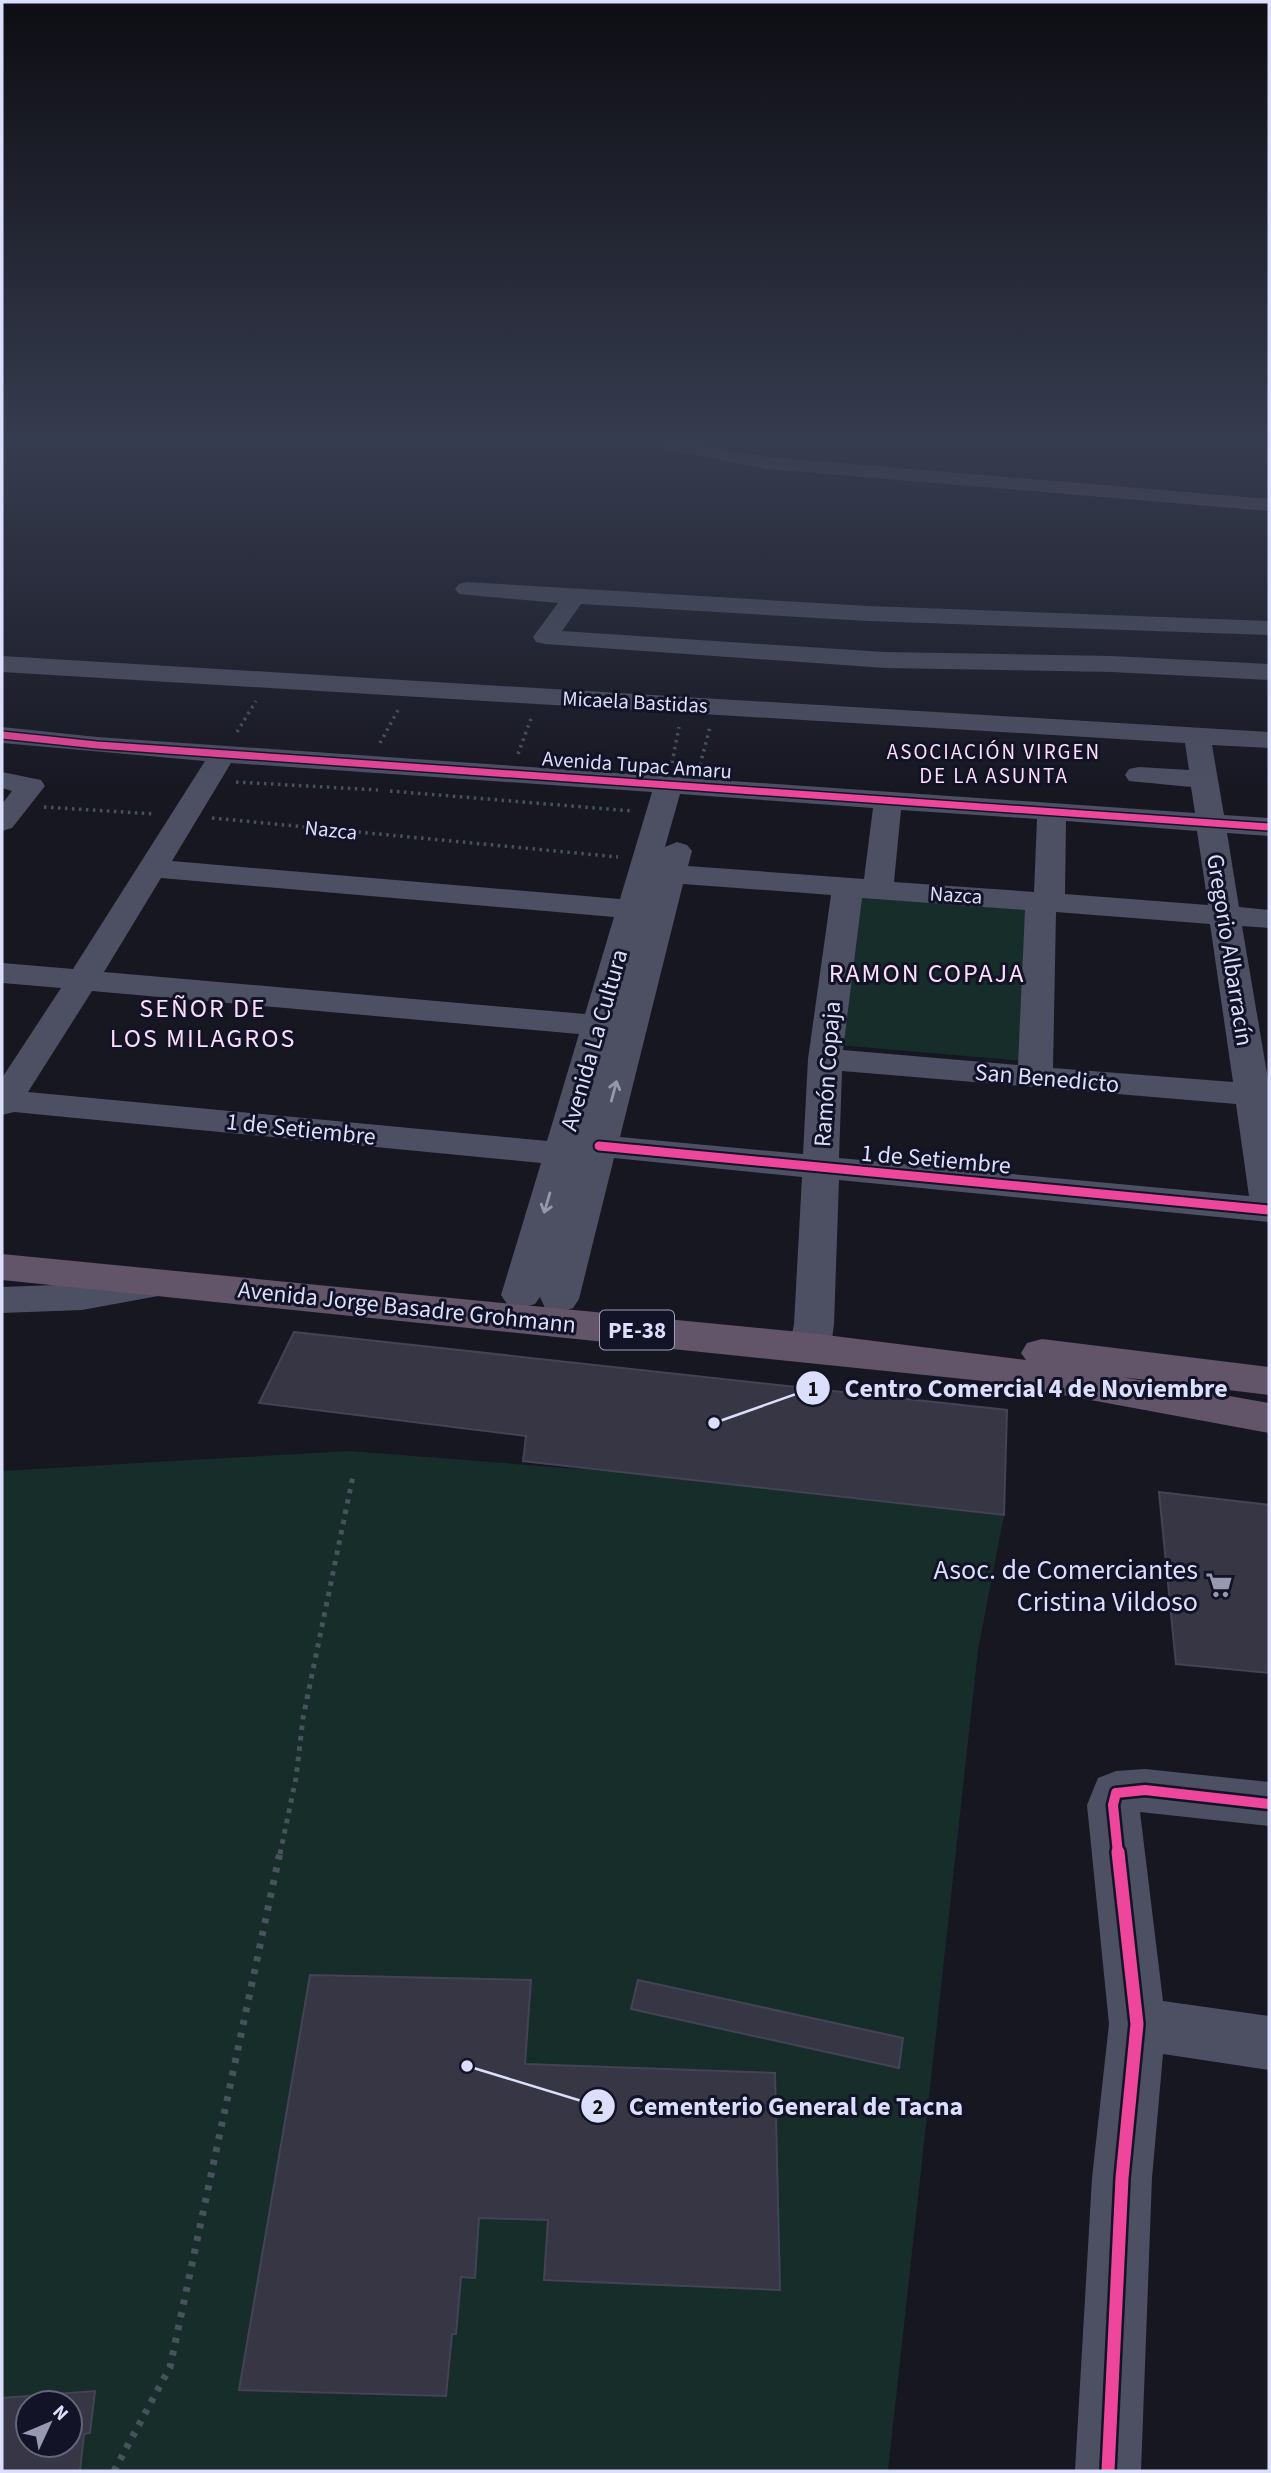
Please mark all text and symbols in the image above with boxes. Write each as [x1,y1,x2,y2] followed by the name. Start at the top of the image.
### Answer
[562,683,709,721] street label: Micaela Bastidas
[887,737,1101,791] district label: ASOCIACIÓN VIRGEN DE LA ASUNTA
[541,743,733,787] street label: Avenida Tupac Amaru
[303,812,359,848] street label: Nazca
[1197,852,1262,1048] street label: Gregorio Albarracín
[929,878,983,912] street label: Nazca
[552,945,637,1135] street label: Avenida La Cultura
[829,955,1025,992] district label: RAMON COPAJA
[110,990,296,1057] district label: SEÑOR DE LOS MILAGROS
[805,1000,850,1148] street label: Ramón Copaja
[973,1055,1121,1102] street label: San Benedicto
[608,1080,621,1103] one-way arrow
[224,1104,378,1155] street label: 1 de Setiembre
[860,1136,1012,1183] street label: 1 de Setiembre
[540,1192,553,1214] one-way arrow
[236,1272,578,1343] street label: Avenida Jorge Basadre Grohmann
[600,1310,674,1350] road number: PE-38
[795,1365,1242,1412] callout: Centro Comercial 4 de Noviembre
[844,1370,1228,1407] text: Centro Comercial 4 de Noviembre
[807,1374,819,1404] text: 1
[933,1550,1198,1622] place label: Asoc. de Comerciantes Cristina Vildoso
[1204,1570,1234,1600] supermarket icon: Asoc. de Comerciantes Cristina Vildoso
[580,2083,978,2130] callout: Cementerio General de Tacna
[629,2088,963,2125] text: Cementerio General de Tacna
[592,2092,604,2122] text: 2
[14,2389,84,2459] north arrow
[46,2399,74,2427] text: N

